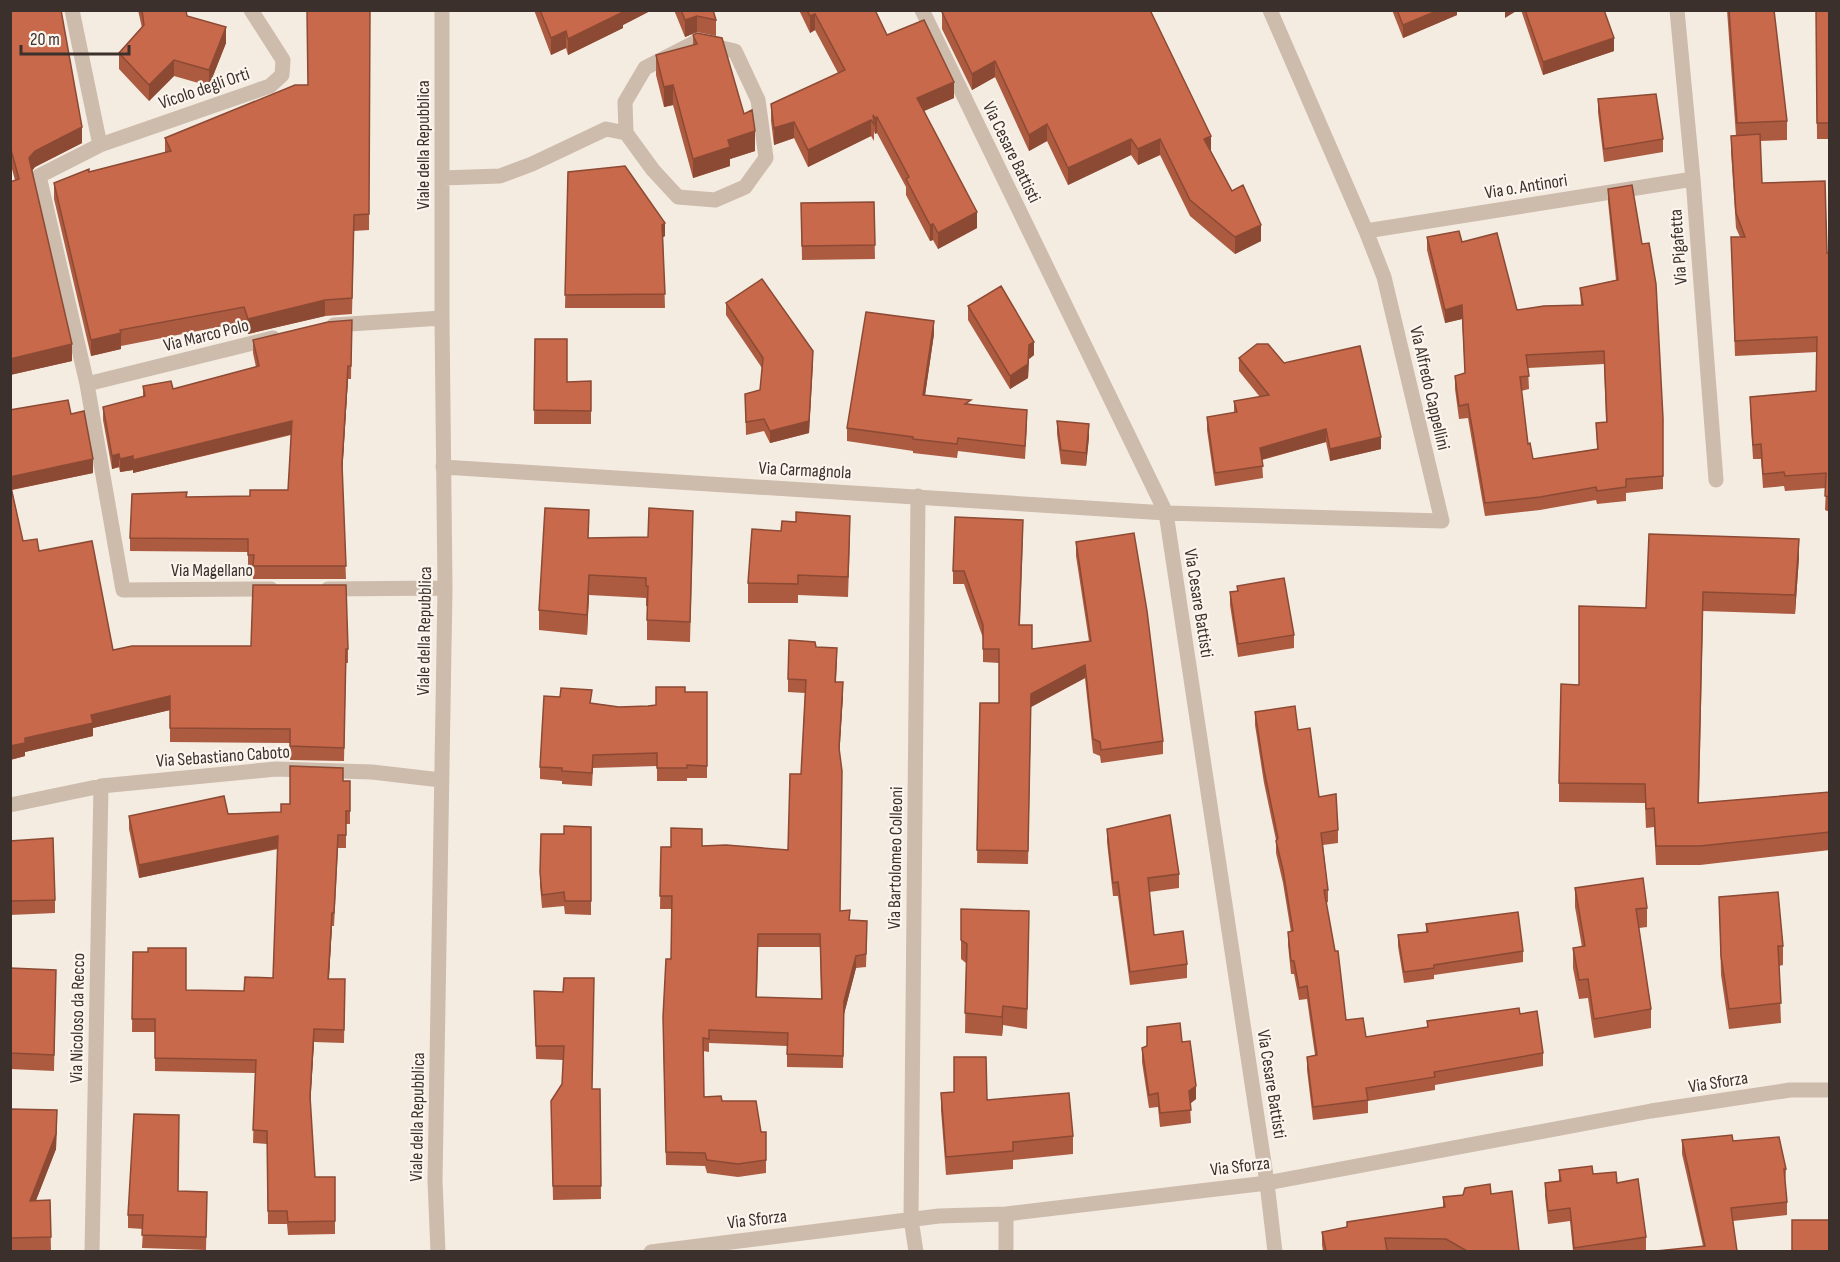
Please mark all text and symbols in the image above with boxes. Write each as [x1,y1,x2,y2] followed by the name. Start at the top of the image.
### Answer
[21,18,129,56] scale bar
[30,29,60,50] text: 20 m
[156,63,252,114] street label: Vicolo degli Orti
[413,80,434,210] street label: Viale della Repubblica
[978,98,1045,206] street label: Via Cesare Battisti
[1483,170,1569,203] street label: Via o. Antinori
[1665,208,1692,286] street label: Via Pigafetta
[161,315,251,356] street label: Via Marco Polo
[1405,324,1454,452] street label: Via Alfredo Cappellini
[758,458,852,483] street label: Via Carmagnola
[1180,547,1217,659] street label: Via Cesare Battisti
[171,560,253,581] street label: Via Magellano
[413,566,436,696] street label: Viale della Repubblica
[155,741,291,772] street label: Via Sebastiano Caboto
[884,786,907,930] street label: Via Bartolomeo Colleoni
[66,953,89,1083] street label: Via Nicoloso da Recco
[1253,1028,1290,1140] street label: Via Cesare Battisti
[406,1052,429,1182] street label: Viale della Repubblica
[1687,1067,1749,1098] street label: Via Sforza
[1209,1152,1271,1181] street label: Via Sforza
[726,1205,788,1234] street label: Via Sforza

